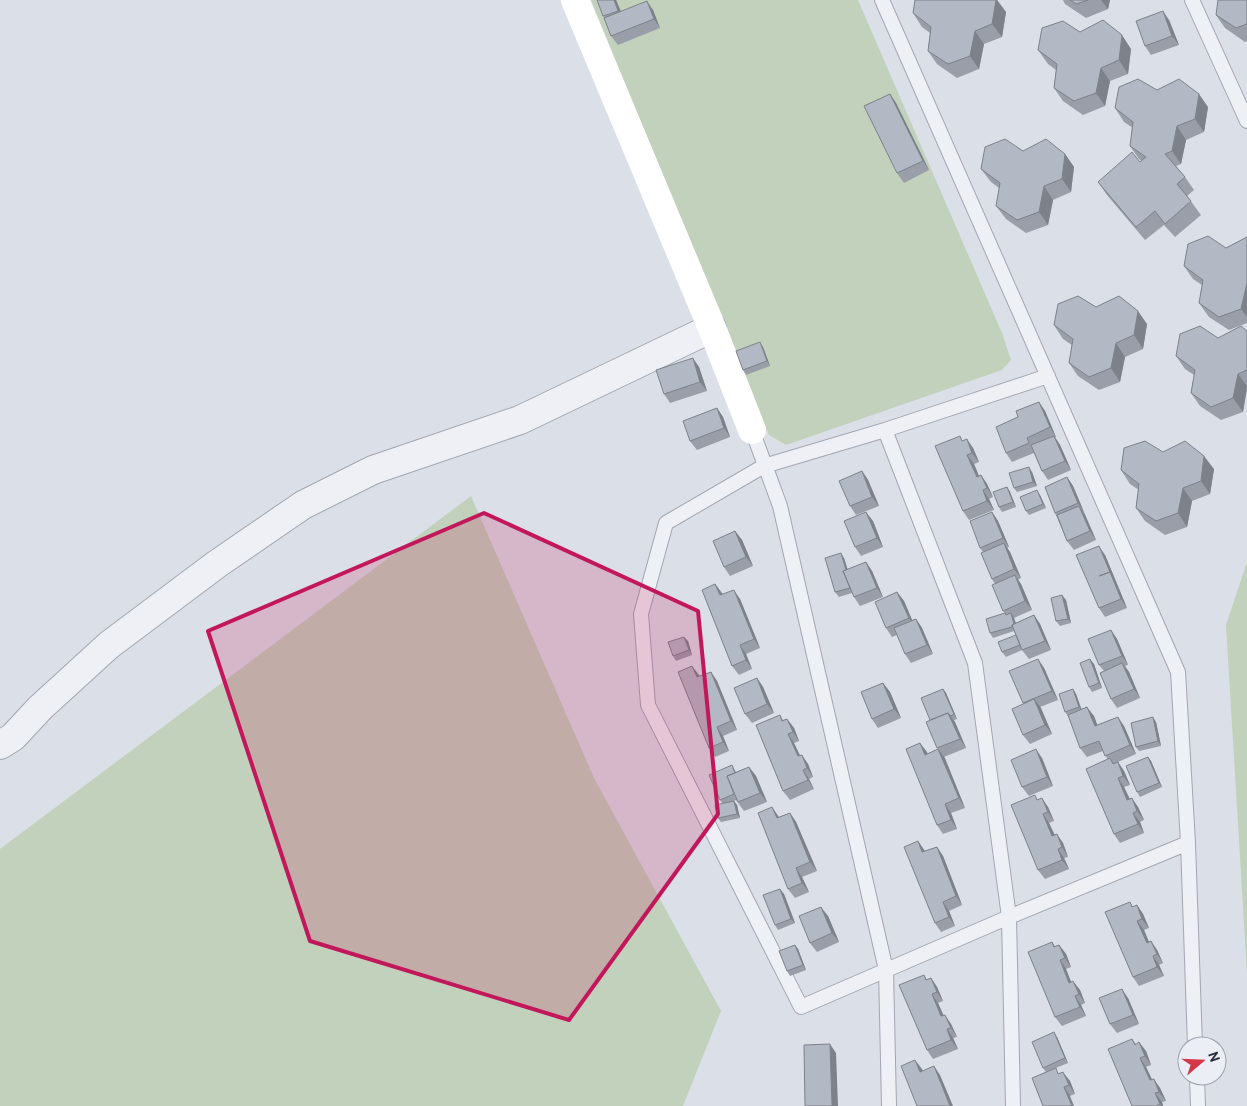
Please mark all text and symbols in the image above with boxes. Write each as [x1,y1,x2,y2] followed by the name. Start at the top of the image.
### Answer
[1177,1036,1227,1086] north arrow
[1204,1049,1224,1064] text: N

